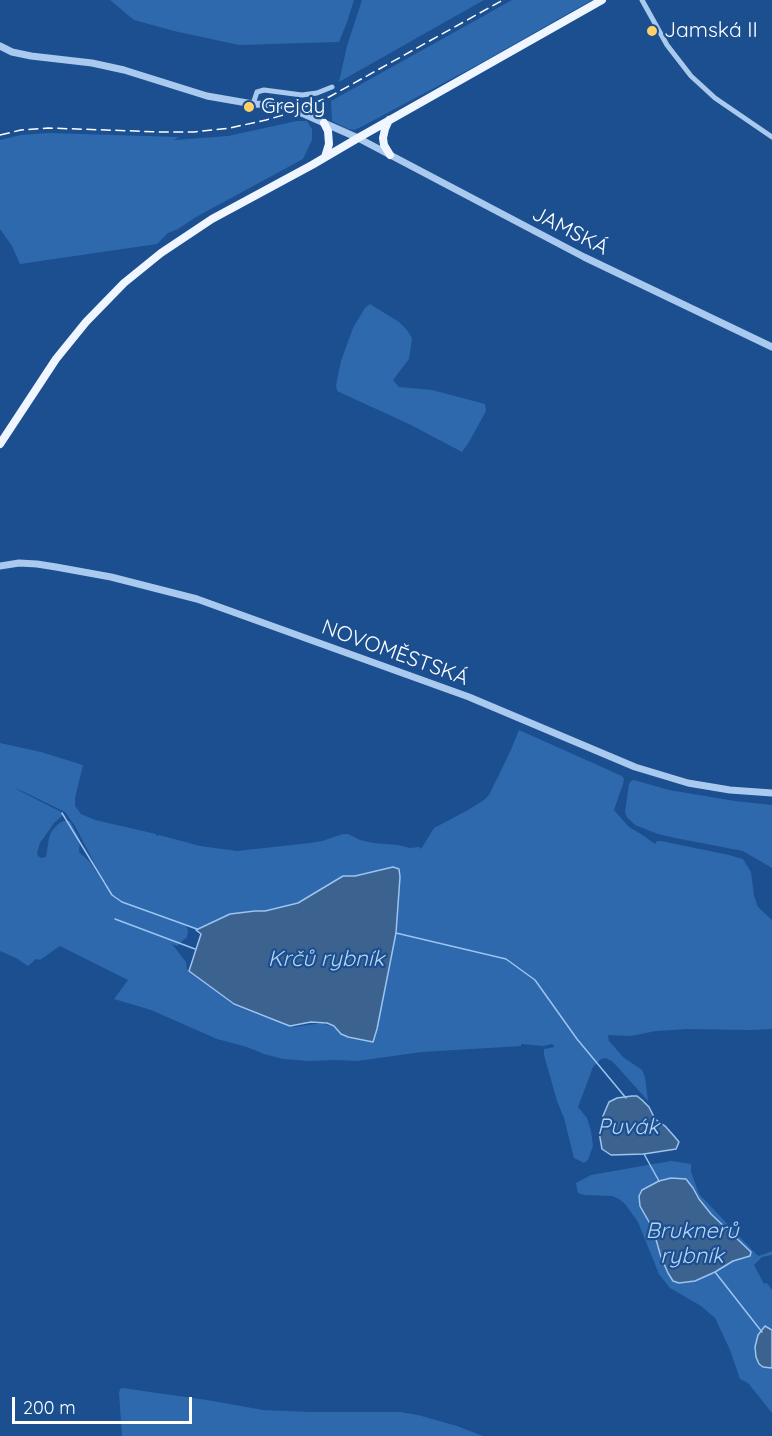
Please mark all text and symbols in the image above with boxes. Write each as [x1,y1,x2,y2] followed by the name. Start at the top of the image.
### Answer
[664,18,758,44] place label: Jamská II
[645,24,659,38] marker: Jamská II
[261,94,325,120] place label: Grejdy
[242,100,256,114] marker: Grejdy
[528,201,612,261] street label: JAMSKÁ
[318,615,472,691] street label: NOVOMĚSTSKÁ
[268,946,384,972] water label: Krčů rybník
[597,1114,659,1140] water label: Puvák
[645,1218,739,1270] water label: Bruknerů rybník
[15,1385,195,1423] scale bar
[23,1396,76,1419] text: 200 m

